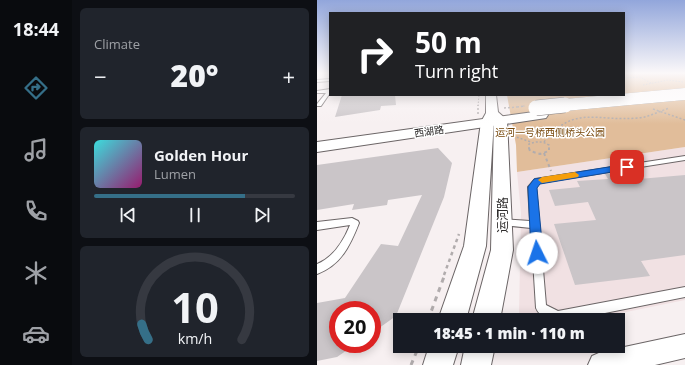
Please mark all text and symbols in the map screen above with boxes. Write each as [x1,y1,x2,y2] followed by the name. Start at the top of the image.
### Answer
[13,17,59,41] text: 18:44
[415,23,482,61] text: 50 m
[349,28,401,80] icon: right
[94,35,140,53] text: Climate
[171,55,218,96] text: 20°
[415,59,498,83] text: Turn right
[94,61,107,91] text: −
[282,61,295,91] text: +
[22,74,50,102] icon: directions
[413,122,445,140] street label: 西湖路
[495,125,605,139] park label: 运河一号桥西侧桥头公园
[22,136,50,164] icon: music
[154,145,248,165] text: Golden Hour
[610,150,644,184] pin
[616,156,638,178] icon: arrive
[154,165,196,183] text: Lumen
[22,197,50,225] icon: phone
[494,197,511,233] street label: 运河路
[117,204,139,226] icon: previous
[184,204,206,226] icon: pause
[251,204,273,226] icon: next
[516,232,558,274] position arrow
[22,259,50,287] icon: climate
[171,278,218,334] text: 10
[329,301,381,353] speed limit sign: 20
[22,320,50,348] icon: car
[433,323,585,343] text: 18:45 · 1 min · 110 m
[177,328,212,347] text: km/h

